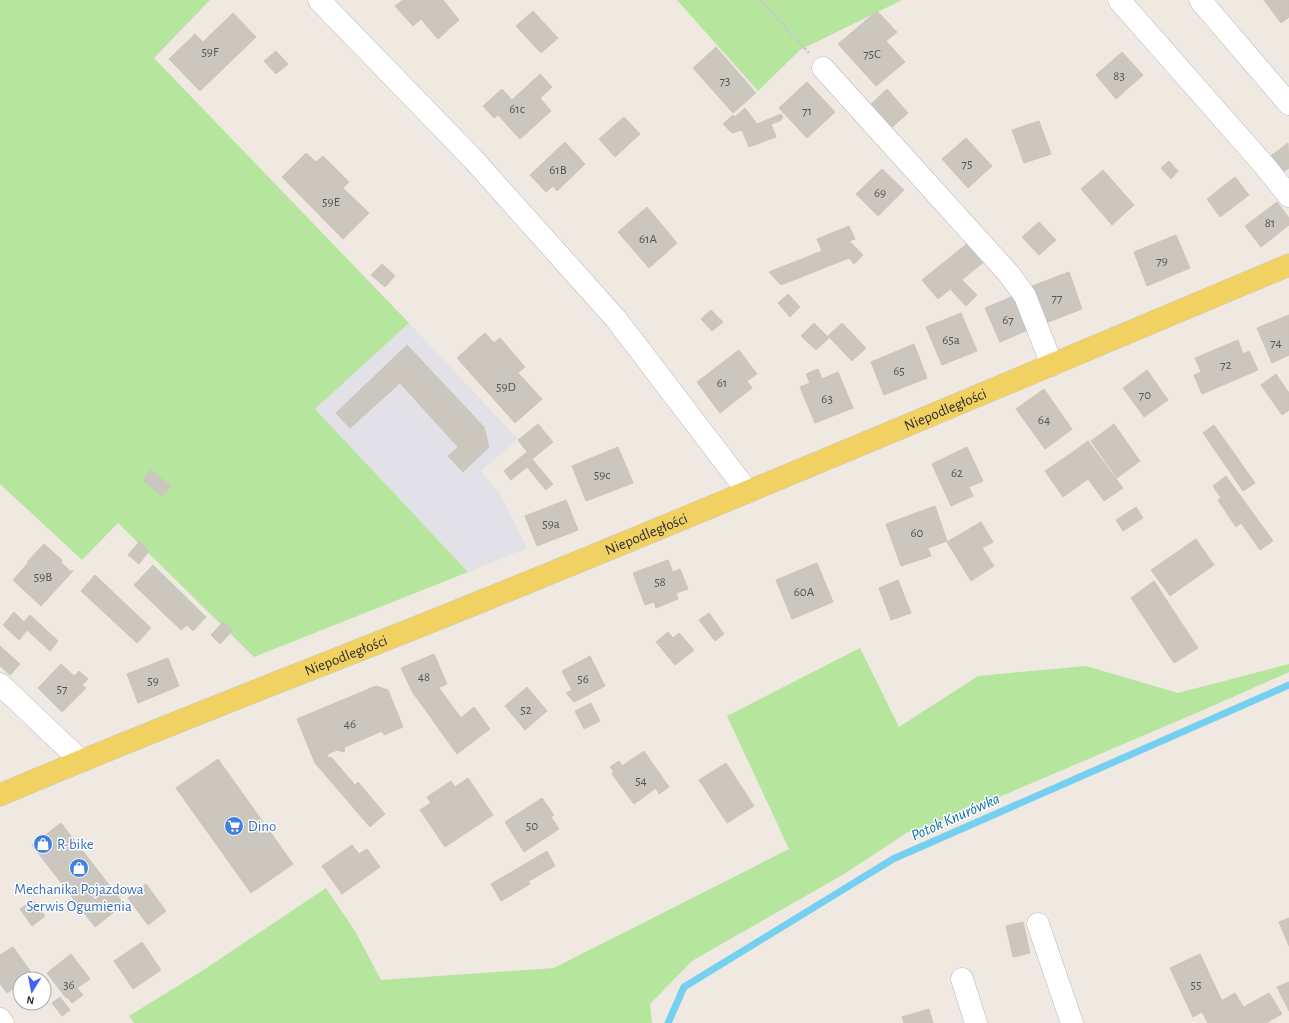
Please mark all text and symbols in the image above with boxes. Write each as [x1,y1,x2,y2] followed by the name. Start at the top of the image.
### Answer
[201,46,219,59] house number: 59F
[863,48,881,61] house number: 75C
[1113,70,1125,83] house number: 83
[720,75,730,88] house number: 73
[509,103,525,116] house number: 61c
[802,105,812,118] house number: 71
[962,158,972,171] house number: 75
[549,164,567,177] house number: 61B
[874,187,886,200] house number: 69
[322,196,340,209] house number: 59E
[1265,217,1275,230] house number: 81
[639,233,658,246] house number: 61A
[1156,255,1168,268] house number: 79
[1052,292,1063,305] house number: 77
[1002,314,1014,327] house number: 67
[942,334,960,347] house number: 65a
[1270,337,1282,350] house number: 74
[1220,359,1232,372] house number: 72
[893,365,905,378] house number: 65
[717,377,727,390] house number: 61
[496,381,516,394] house number: 59D
[902,386,989,434] street label: Niepodległości
[1139,389,1151,402] house number: 70
[821,393,833,406] house number: 63
[1038,414,1050,427] house number: 64
[951,467,963,480] house number: 62
[594,469,610,482] house number: 59c
[603,511,690,558] street label: Niepodległości
[542,518,560,531] house number: 59a
[911,527,924,540] house number: 60
[34,571,52,584] house number: 59B
[654,576,666,589] house number: 58
[794,586,815,599] house number: 60A
[303,633,390,679] street label: Niepodległości
[418,671,430,684] house number: 48
[577,673,589,686] house number: 56
[147,675,159,688] house number: 59
[57,683,68,696] house number: 57
[520,704,532,717] house number: 52
[344,718,356,731] house number: 46
[635,775,647,788] house number: 54
[909,790,1002,844] water label: Potok Knurówka
[223,815,245,837] supermarket icon: Dino
[248,819,276,834] place label: Dino
[526,820,538,833] house number: 50
[32,833,54,855] shop icon: R-bike
[57,837,94,852] place label: R-bike
[68,857,90,879] shop icon: Mechanika Pojazdowa Serwis Ogumienia
[14,882,144,914] place label: Mechanika Pojazdowa Serwis Ogumienia
[12,971,52,1011] north arrow
[63,979,75,992] house number: 36
[1191,979,1201,992] house number: 55
[26,994,35,1006] text: N

